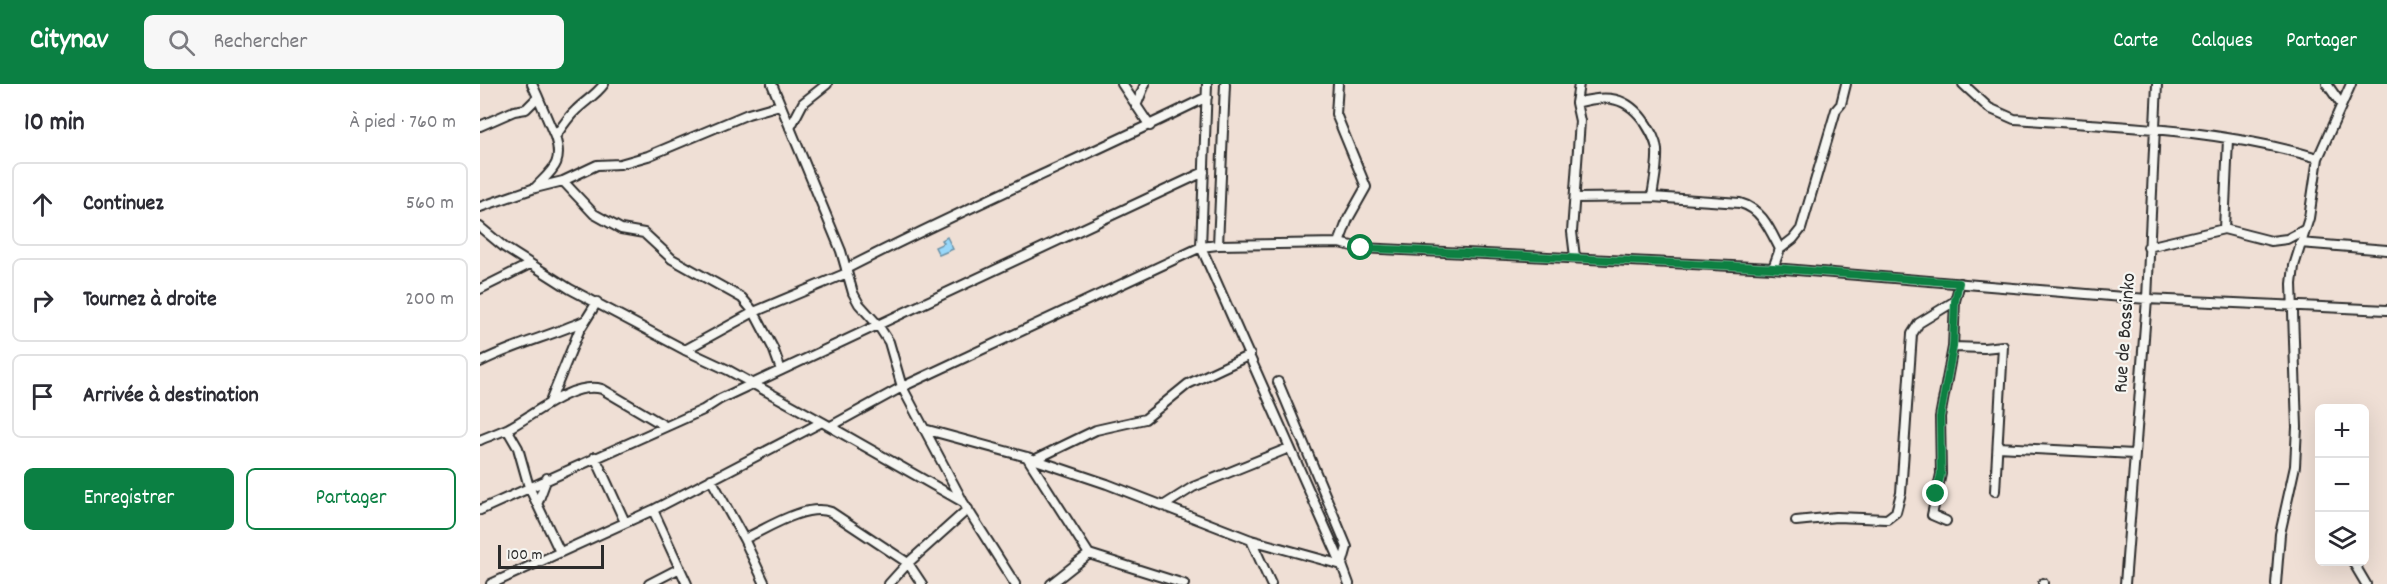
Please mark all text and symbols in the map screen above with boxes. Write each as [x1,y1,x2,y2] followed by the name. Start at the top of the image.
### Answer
[144,15,564,69] search box
[30,22,108,62] text: Citynav
[165,26,198,59] icon: search
[213,27,307,58] text: Rechercher
[2113,27,2158,57] text: Carte
[2191,27,2253,57] text: Calques
[2286,27,2357,57] text: Partager
[24,105,84,142] text: 10 min
[350,109,456,137] text: À pied · 760 m
[26,188,59,221] icon: ahead
[83,189,164,220] text: Continuez
[406,190,454,218] text: 560 m
[1347,234,1373,260] route start
[2108,272,2144,394] street label: Rue de Bassinko
[26,284,59,317] icon: right
[83,285,217,316] text: Tournez à droite
[405,286,454,314] text: 200 m
[26,380,59,413] icon: arrive
[83,381,259,412] text: Arrivée à destination
[2315,404,2369,566] map controls
[2315,404,2369,458] button: +
[2315,458,2369,512] button: −
[24,468,234,530] button: Enregistrer
[246,468,456,530] button: Partager
[1922,480,1948,506] route end
[2315,512,2369,566] button: layers
[498,542,604,570] scale bar
[507,544,543,567] text: 100 m

